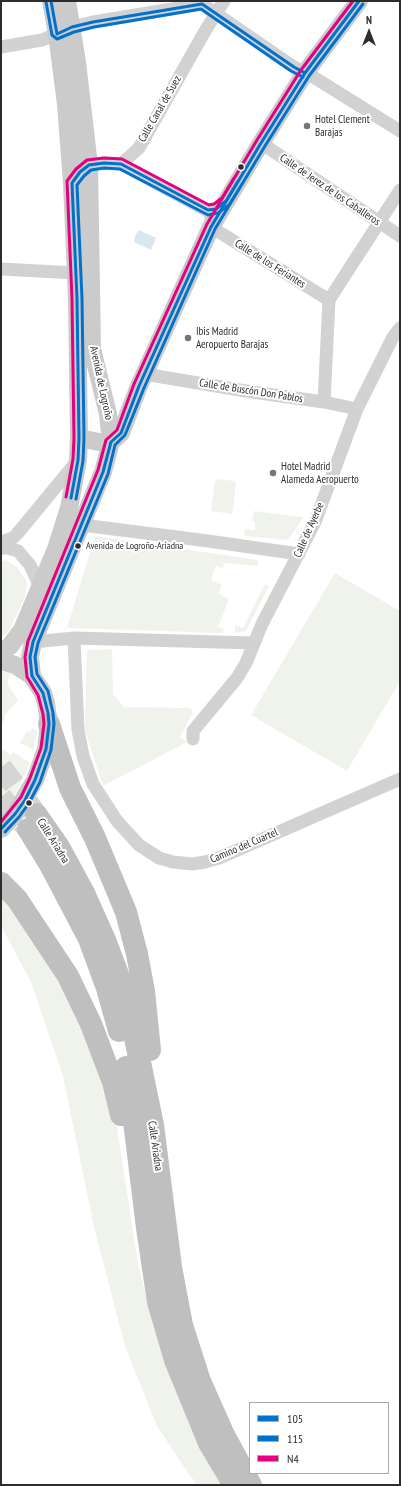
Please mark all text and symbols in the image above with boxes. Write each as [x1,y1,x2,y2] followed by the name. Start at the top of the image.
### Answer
[349,12,389,52] north arrow
[366,13,372,27] text: N
[136,74,184,144] street label: Calle Canal de Suez
[315,113,370,139] place label: Hotel Clement Barajas
[302,121,312,131] marker: Hotel Clement Barajas
[277,151,383,229] street label: Calle de Jerez de los Caballeros
[236,162,246,172] unlabelled marker
[232,237,308,291] street label: Calle de los Feriantes
[196,325,268,351] place label: Ibis Madrid Aeropuerto Barajas
[183,333,193,343] marker: Ibis Madrid Aeropuerto Barajas
[87,345,115,421] street label: Avenida de Logroño
[198,376,304,406] street label: Calle de Buscón Don Pablos
[281,460,359,486] place label: Hotel Madrid Alameda Aeropuerto
[268,468,278,478] marker: Hotel Madrid Alameda Aeropuerto
[291,500,327,560] street label: Calle de Ayerbe
[86,540,183,552] place label: Avenida de Logroño-Ariadna
[73,541,83,551] marker: Avenida de Logroño-Ariadna
[24,798,34,808] unlabelled marker
[34,816,72,866] street label: Calle Ariadna
[208,826,280,866] street label: Camino del Cuartel
[145,1120,165,1172] street label: Calle Ariadna
[249,1402,389,1474] legend
[287,1411,303,1426] text: 105
[287,1431,303,1446] text: 115
[287,1451,299,1466] text: N4

